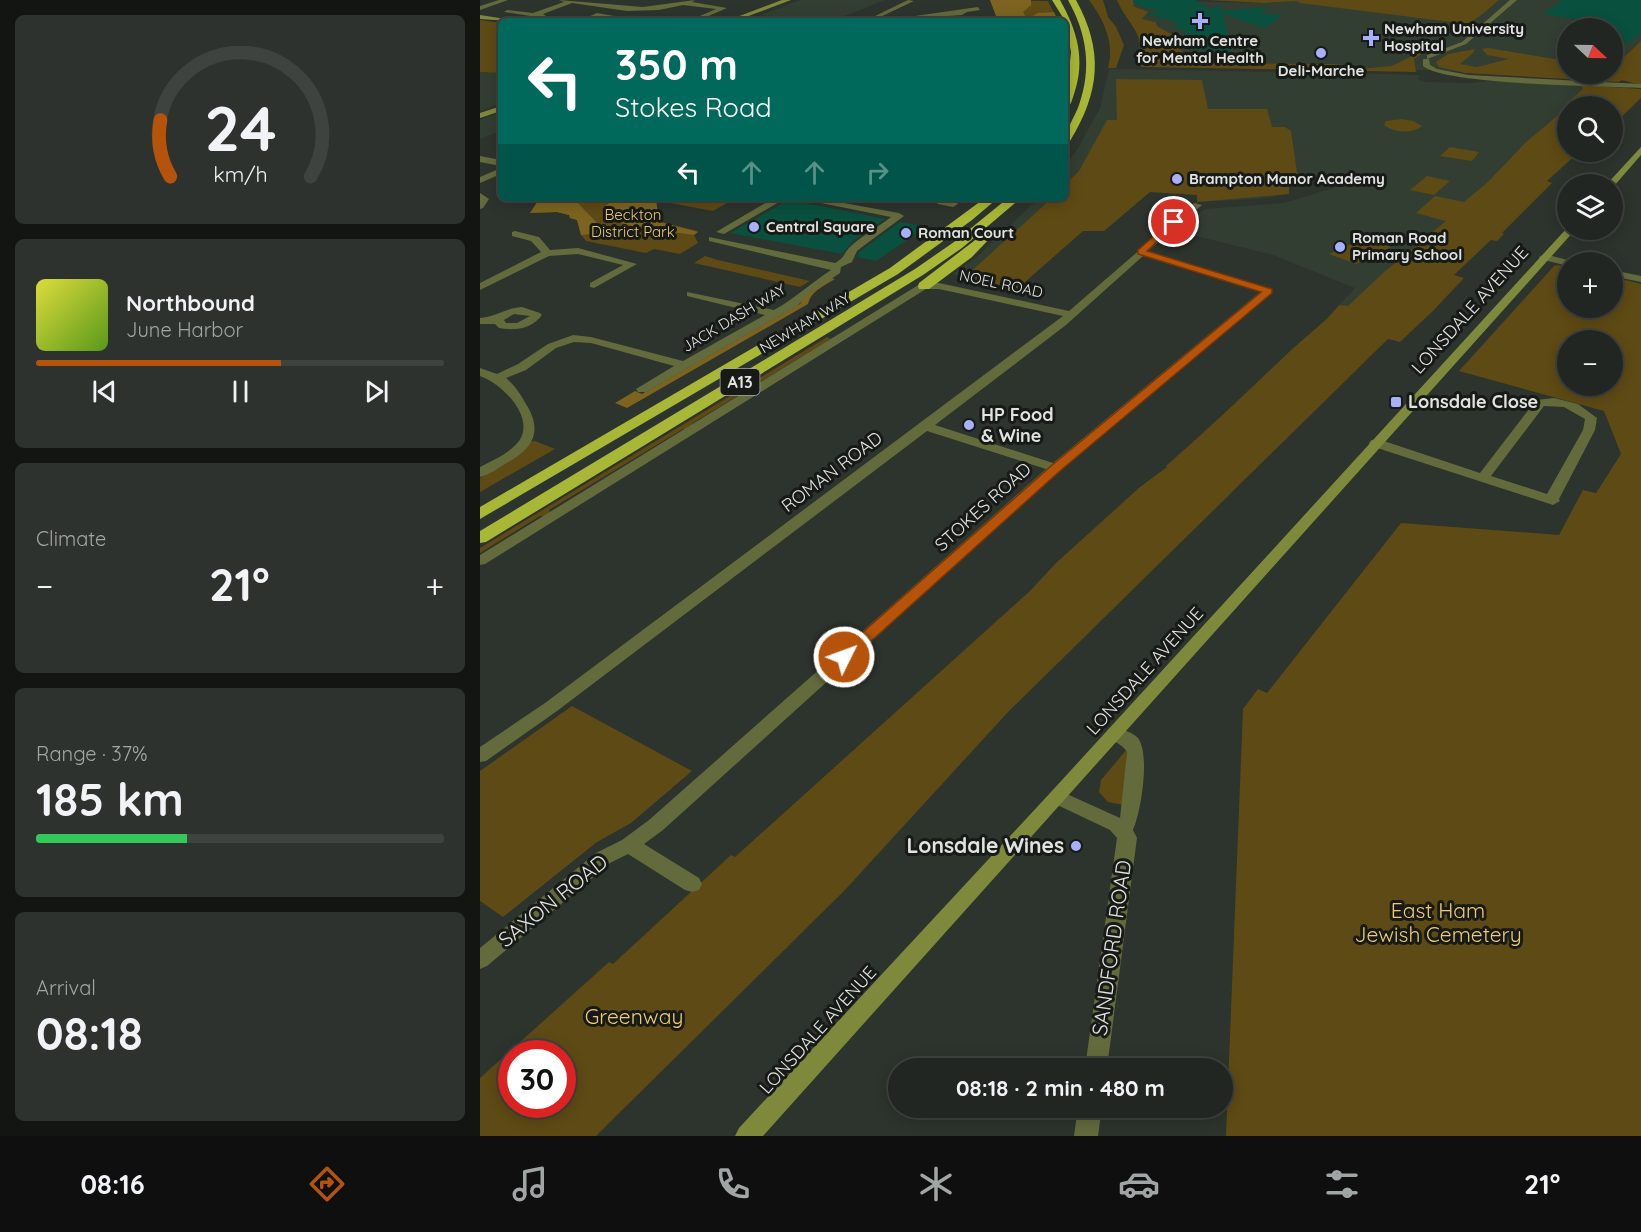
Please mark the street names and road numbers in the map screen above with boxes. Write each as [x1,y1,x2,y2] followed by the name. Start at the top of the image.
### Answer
[1406,241,1533,378] street label: LONSDALE AVENUE
[958,265,1045,302] street label: NOEL ROAD
[679,279,789,356] street label: JACK DASH WAY
[756,288,854,357] street label: NEWHAM WAY
[720,369,760,395] road number: A13
[777,426,887,517] street label: ROMAN ROAD
[930,457,1036,556] street label: STOKES ROAD
[1081,602,1208,739] street label: LONSDALE AVENUE
[492,848,612,952] street label: SAXON ROAD
[1086,858,1136,1037] street label: SANDFORD ROAD
[754,961,881,1098] street label: LONSDALE AVENUE

